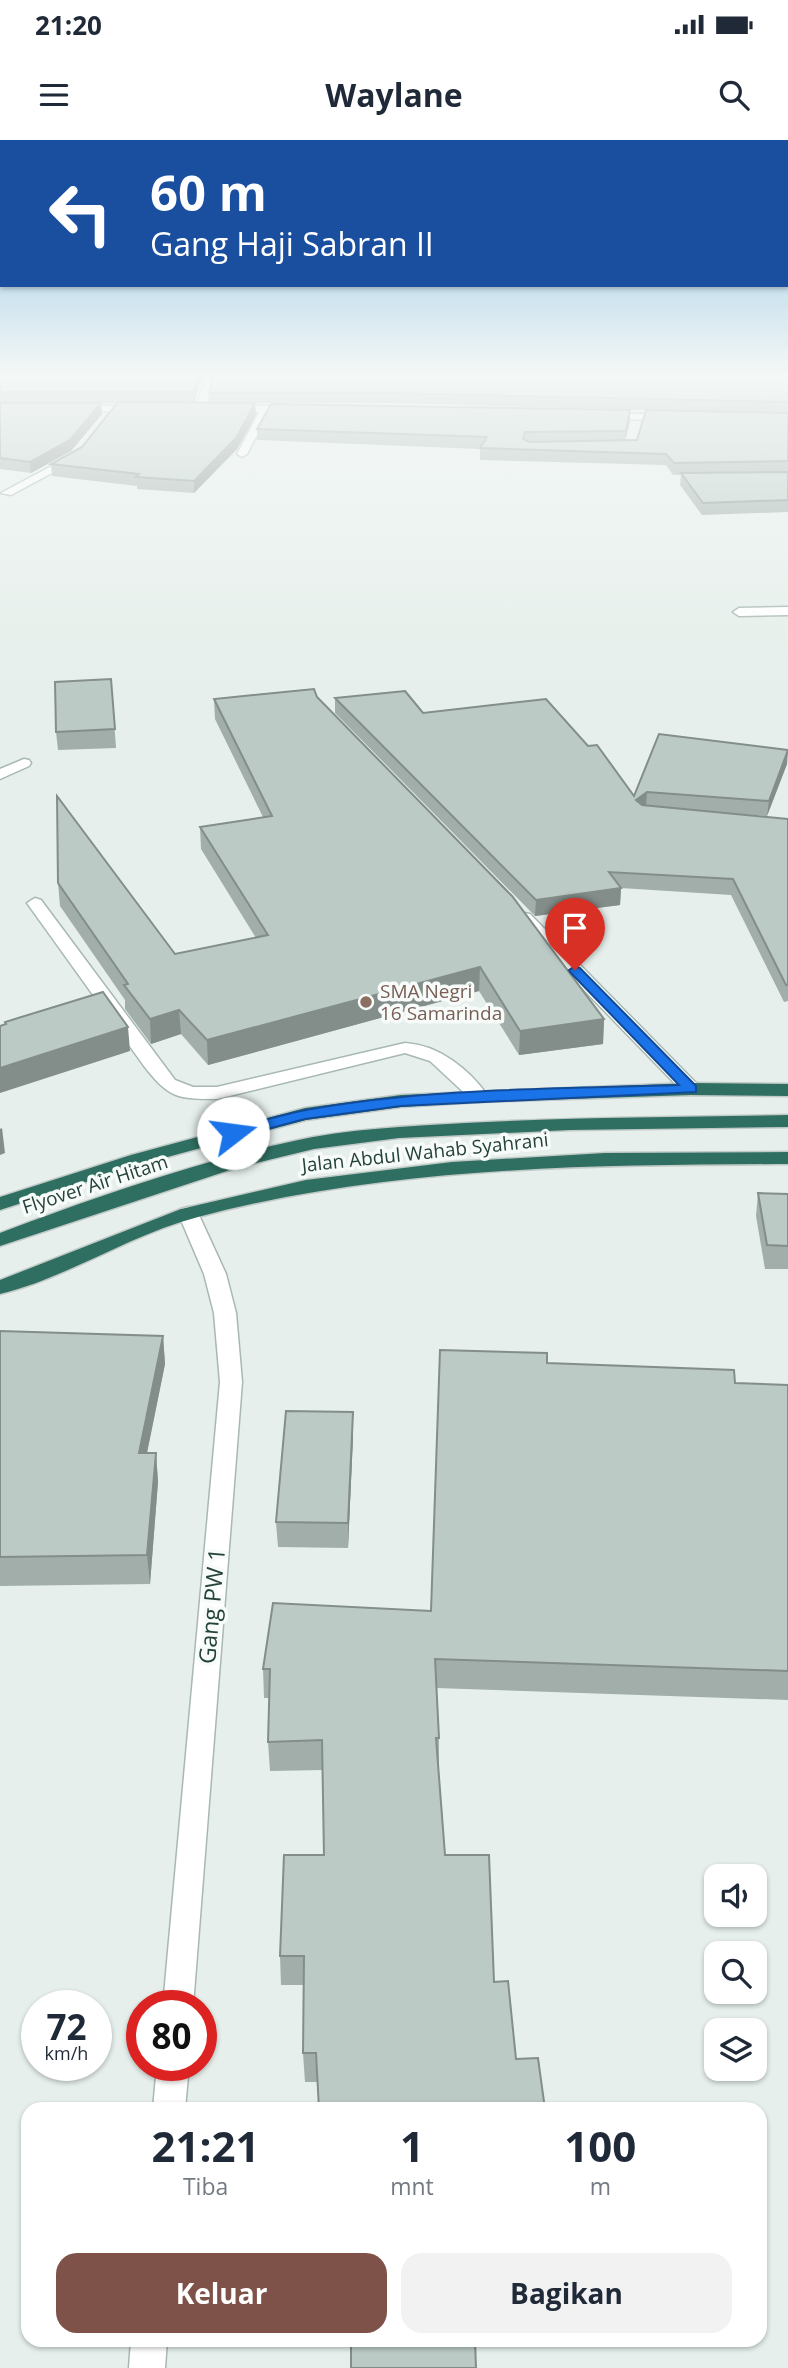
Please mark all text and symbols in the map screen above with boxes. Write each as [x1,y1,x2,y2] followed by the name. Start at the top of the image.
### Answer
[35,7,102,43] text: 21:20
[325,73,463,116] text: Waylane
[35,76,73,114] icon: menu
[715,76,753,114] icon: search
[150,159,267,225] text: 60 m
[35,168,126,259] icon: left
[150,222,434,265] text: Gang Haji Sabran II
[545,898,605,970] pin
[556,909,594,947] icon: arrive
[380,978,502,1026] place label: SMA Negri 16 Samarinda
[358,994,374,1010] marker: SMA Negri 16 Samarinda
[196,1096,270,1170] position arrow
[298,1126,550,1178] street label: Jalan Abdul Wahab Syahrani
[19,1148,171,1220] street label: Flyover Air Hitam
[190,1547,232,1665] street label: Gang PW 1
[704,1864,767,2081] map controls
[704,1864,767,1927] button: sound
[704,1941,767,2004] button: search
[126,1990,217,2081] speed limit sign: 80
[46,2003,87,2050] text: 72
[704,2018,767,2081] button: layers
[45,2041,88,2065] text: km/h
[152,2117,260,2174] text: 21:21
[400,2117,424,2174] text: 1
[564,2117,636,2174] text: 100
[183,2170,228,2202] text: Tiba
[390,2170,434,2202] text: mnt
[590,2170,611,2202] text: m
[56,2253,387,2333] button: Keluar
[401,2253,732,2333] button: Bagikan

